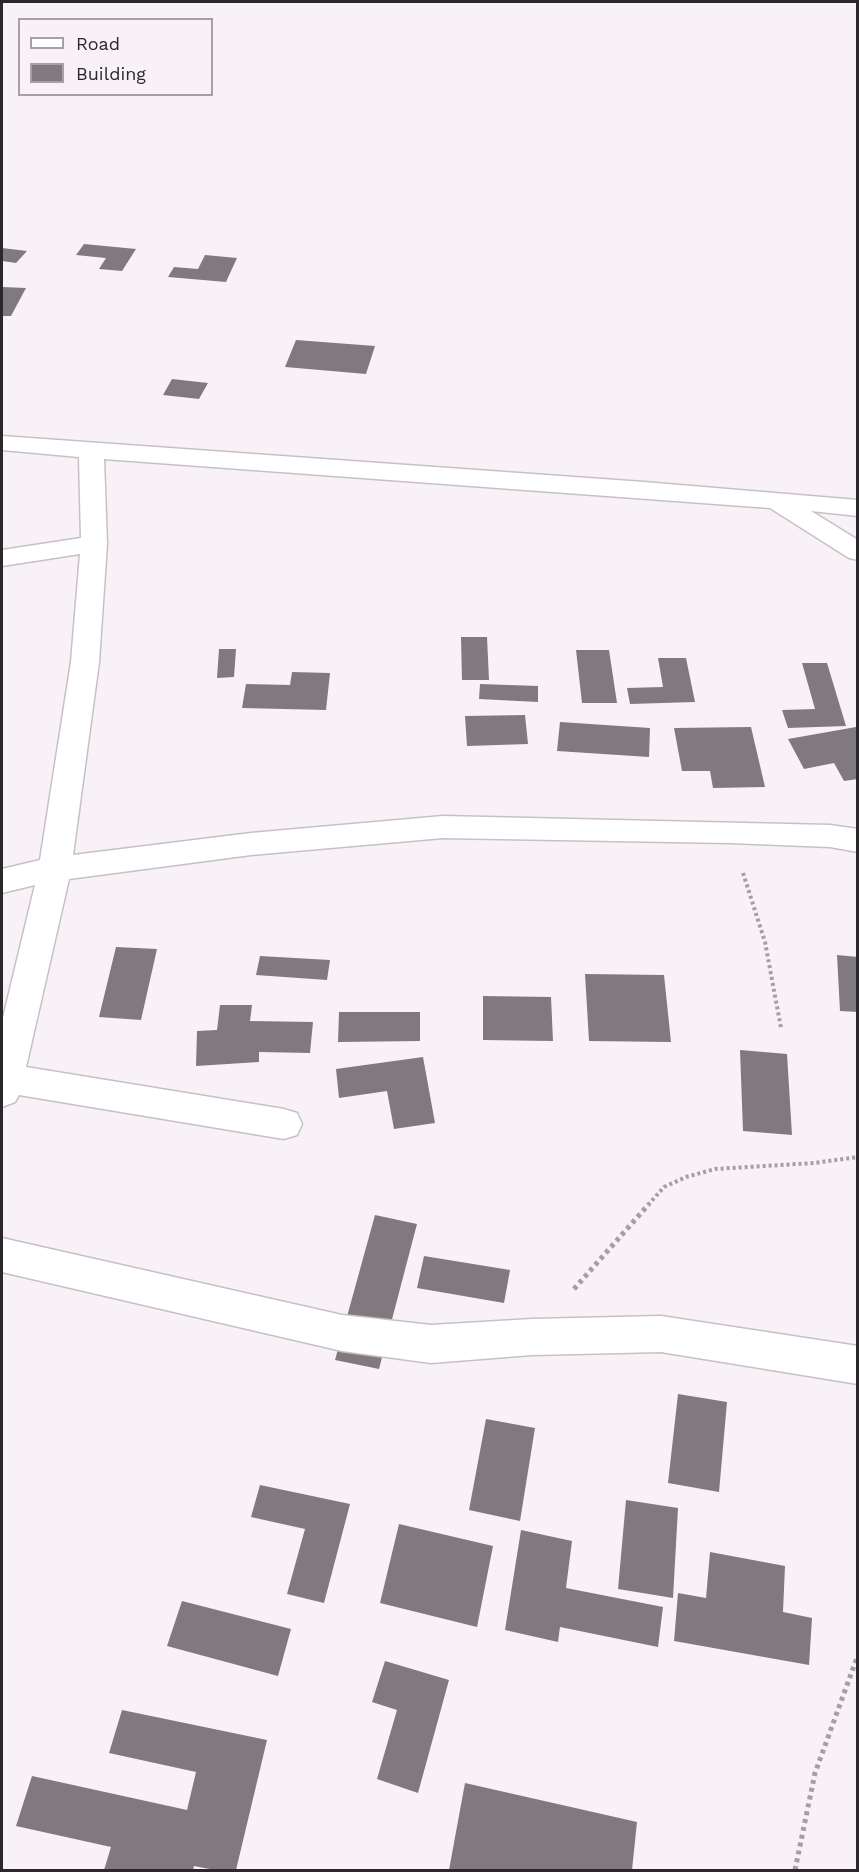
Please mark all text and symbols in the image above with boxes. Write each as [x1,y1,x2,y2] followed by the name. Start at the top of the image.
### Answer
[18,18,213,96] legend
[76,33,120,54] text: Road
[76,63,146,84] text: Building

